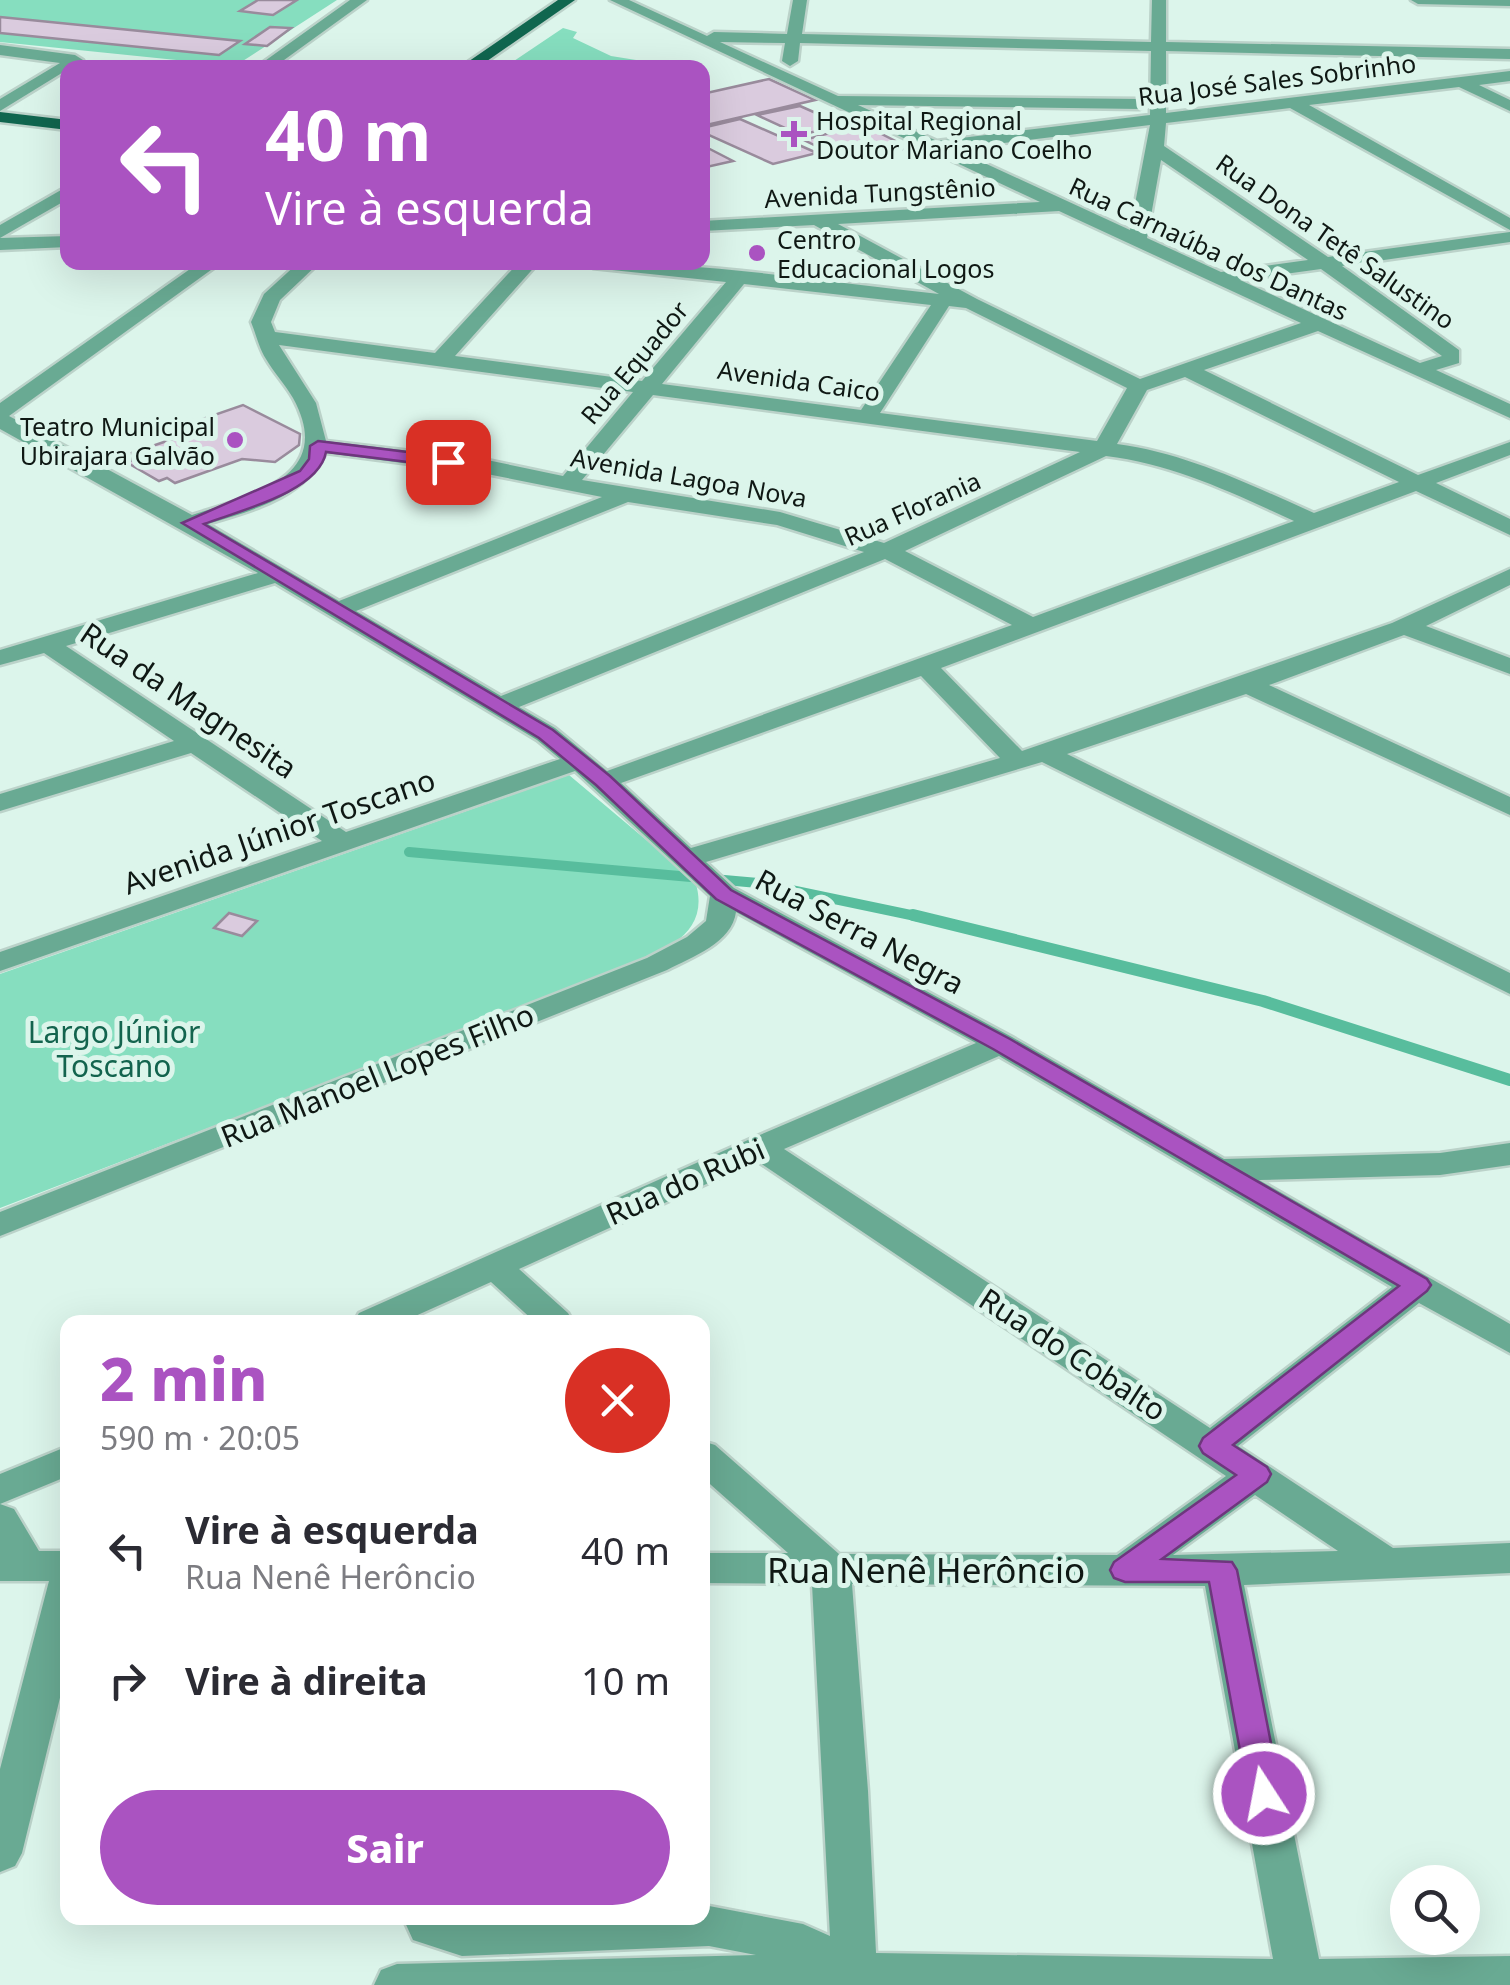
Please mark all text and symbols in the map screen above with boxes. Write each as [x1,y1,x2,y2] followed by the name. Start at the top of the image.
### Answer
[1136,45,1418,113] street label: Rua José Sales Sobrinho
[265,86,432,182] text: 40 m
[100,100,230,230] icon: left
[816,103,1092,166] place label: Hospital Regional Doutor Mariano Coelho
[781,121,807,147] marker: Hospital Regional Doutor Mariano Coelho
[1210,146,1462,336] street label: Rua Dona Tetê Salustino
[1064,168,1354,328] street label: Rua Carnaúba dos Dantas
[763,169,997,215] street label: Avenida Tungstênio
[265,177,594,238] text: Vire à esquerda
[777,222,994,285] place label: Centro Educacional Logos
[746,242,768,264] marker: Centro Educacional Logos
[572,293,696,431] street label: Rua Equador
[715,352,883,408] street label: Avenida Caico
[20,409,215,472] place label: Teatro Municipal Ubirajara Galvão
[406,420,491,505] pin
[224,429,246,451] marker: Teatro Municipal Ubirajara Galvão
[421,435,476,490] icon: arrive
[568,440,810,514] street label: Avenida Lagoa Nova
[838,463,986,553] street label: Rua Florania
[73,612,305,788] street label: Rua da Magnesita
[118,758,440,904] street label: Avenida Júnior Toscano
[748,859,972,1003] street label: Rua Serra Negra
[214,993,540,1157] street label: Rua Manoel Lopes Filho
[28,1011,200,1086] park label: Largo Júnior Toscano
[599,1128,771,1234] street label: Rua do Rubi
[972,1278,1174,1430] street label: Rua do Cobalto
[100,1337,268,1419] text: 2 min
[565,1348,670,1453] button: close
[100,1416,300,1459] text: 590 m · 20:05
[185,1503,479,1555] text: Vire à esquerda
[100,1523,155,1578] icon: left
[581,1524,670,1576] text: 40 m
[767,1546,1085,1593] street label: Rua Nenê Herôncio
[185,1555,476,1598] text: Rua Nenê Herôncio
[100,1653,155,1708] icon: right
[185,1654,427,1706] text: Vire à direita
[581,1654,670,1706] text: 10 m
[1212,1742,1316,1846] position arrow
[100,1790,670,1905] button: Sair
[1390,1865,1480,1955] map controls
[1390,1865,1480,1955] button: search

